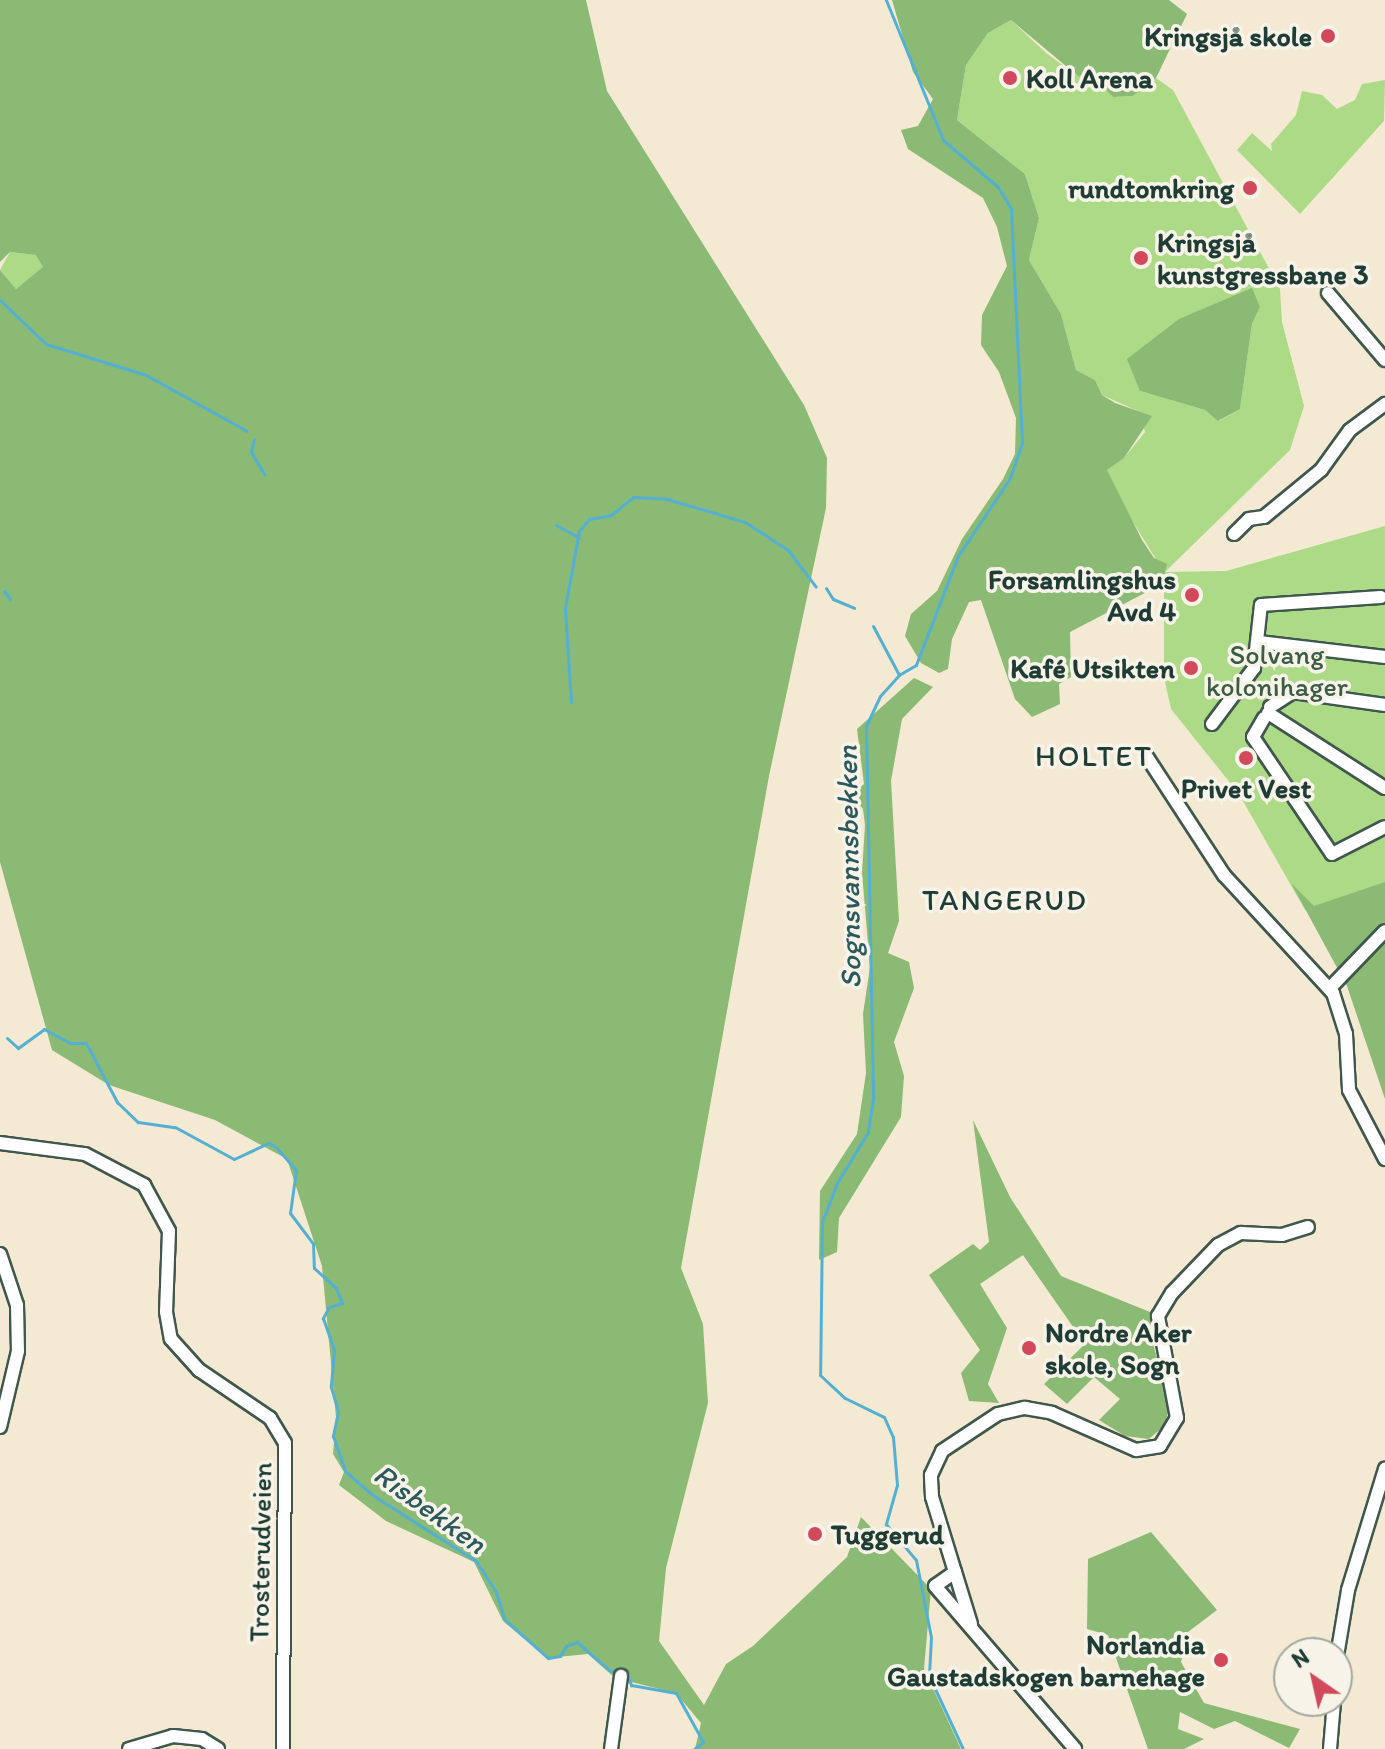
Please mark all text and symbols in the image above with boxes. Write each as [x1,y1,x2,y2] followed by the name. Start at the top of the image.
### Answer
[1144,19,1312,53] place label: Kringsjå skole
[1319,27,1337,45] marker: Kringsjå skole
[1026,61,1151,95] place label: Koll Arena
[1001,69,1019,87] marker: Koll Arena
[1068,171,1234,205] place label: rundtomkring
[1241,179,1259,197] marker: rundtomkring
[1157,225,1368,291] place label: Kringsjå kunstgressbane 3
[1132,249,1150,267] marker: Kringsjå kunstgressbane 3
[988,562,1176,628] place label: Forsamlingshus Avd 4
[1183,586,1201,604] marker: Forsamlingshus Avd 4
[1206,637,1348,703] park label: Solvang kolonihager
[1011,651,1175,685] place label: Kafé Utsikten
[1182,659,1200,677] marker: Kafé Utsikten
[1034,738,1154,774] district label: HOLTET
[829,745,869,989] water label: Sognsvannsbekken
[1237,749,1255,767] marker: Privet Vest
[1182,771,1310,805] place label: Privet Vest
[922,882,1088,918] district label: TANGERUD
[1045,1315,1191,1381] place label: Nordre Aker skole, Sogn
[1020,1339,1038,1357] marker: Nordre Aker skole, Sogn
[367,1456,493,1562] water label: Risbekken
[242,1462,278,1642] street label: Trosterudveien
[831,1517,944,1551] place label: Tuggerud
[806,1525,824,1543] marker: Tuggerud
[886,1627,1205,1693] place label: Norlandia Gaustadskogen barnehage
[1273,1637,1353,1717] north arrow
[1287,1643,1314,1674] text: N
[1212,1651,1230,1669] marker: Norlandia Gaustadskogen barnehage

